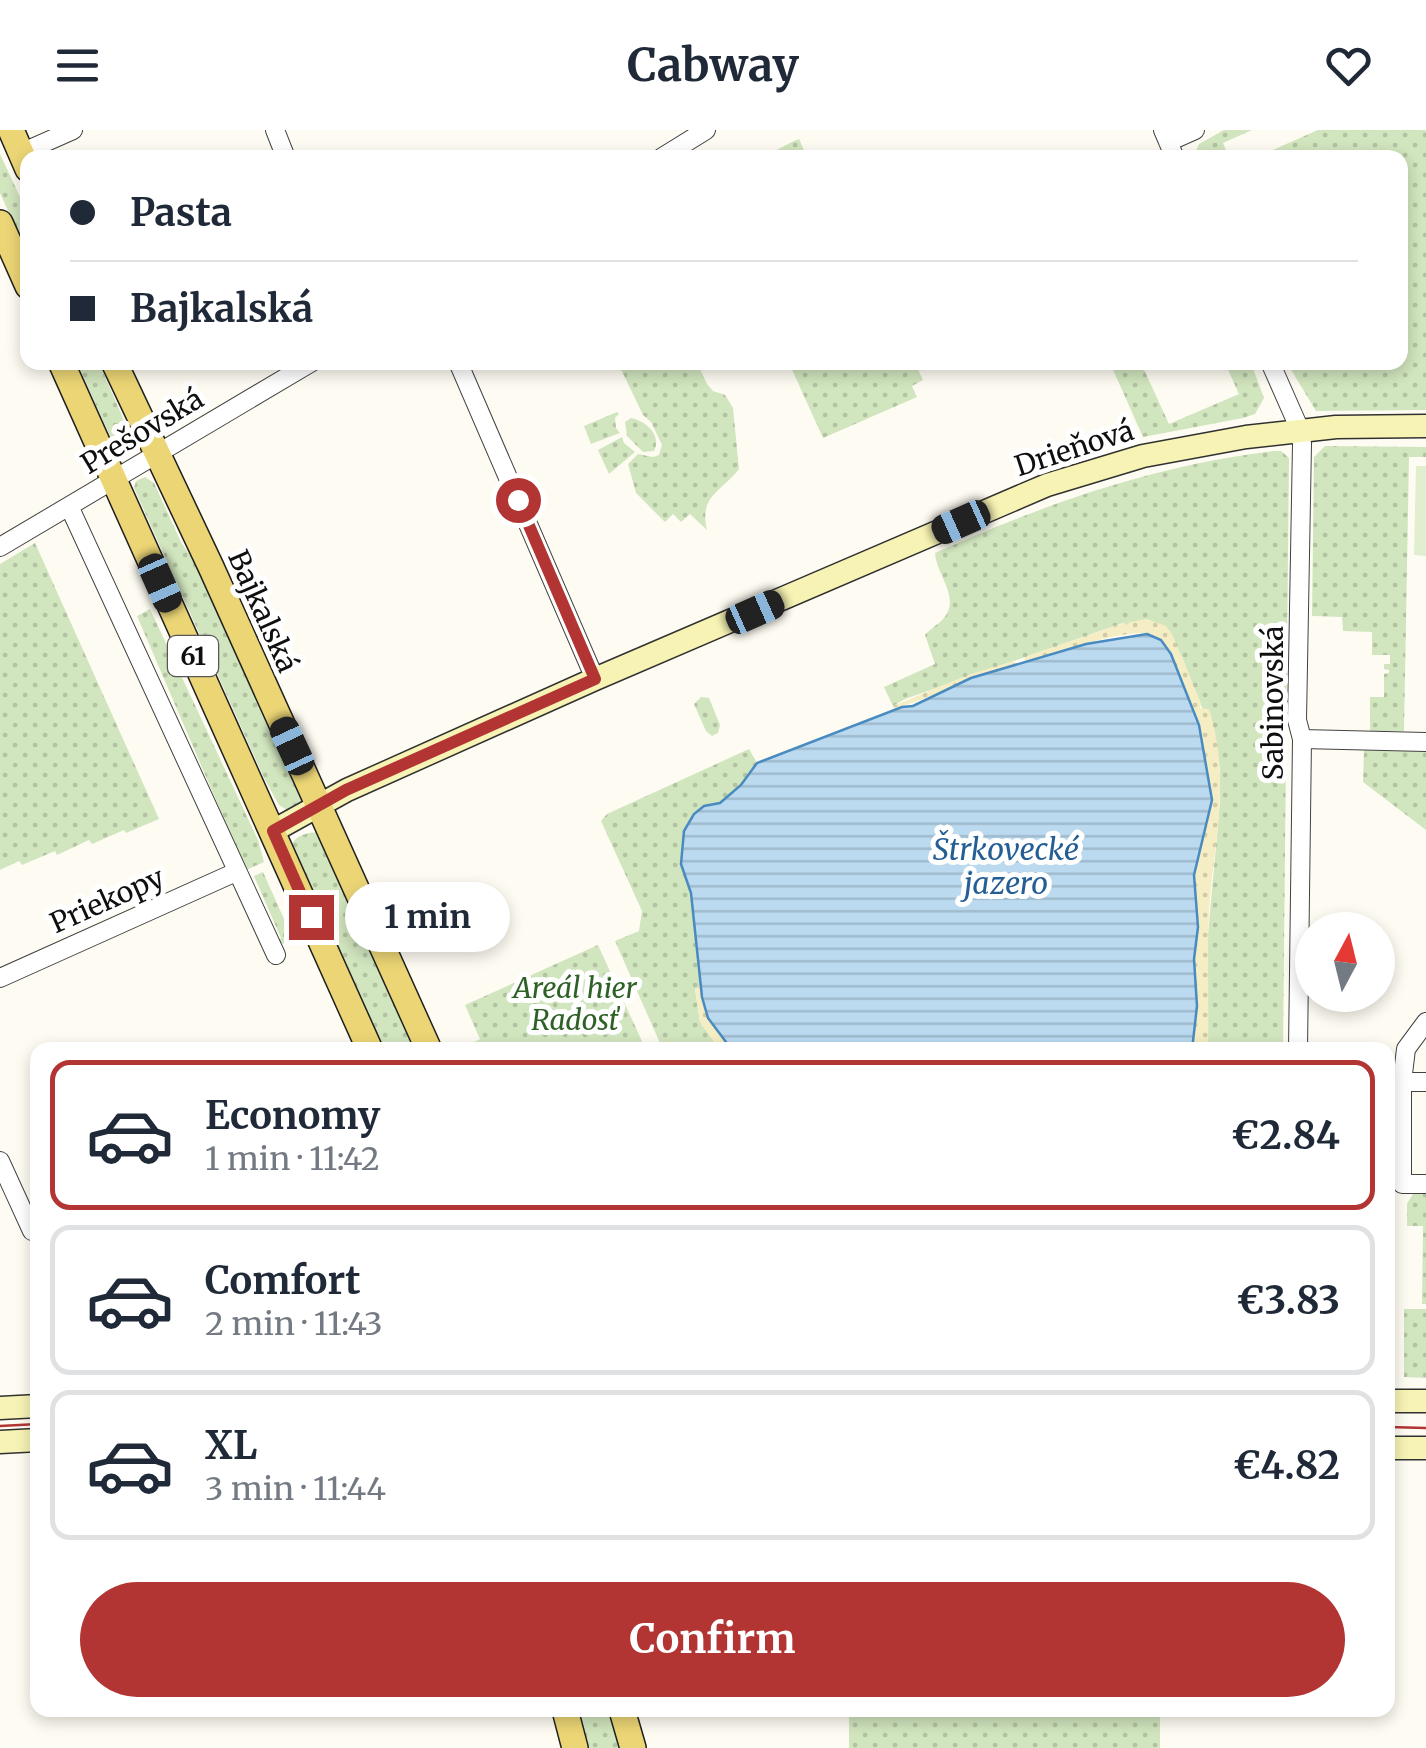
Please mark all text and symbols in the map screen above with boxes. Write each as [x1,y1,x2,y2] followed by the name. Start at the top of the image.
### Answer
[627,37,799,93] text: Cabway
[50,38,105,93] icon: menu
[1321,38,1376,93] icon: heart
[130,189,232,236] text: Pasta
[130,285,313,332] text: Bajkalská
[74,380,210,482] street label: Prešovská
[1010,412,1138,484] street label: Drieňová
[496,478,541,523] route start
[927,496,995,548] car
[220,544,306,678] street label: Bajkalská
[134,549,186,617] car
[721,586,789,638] car
[1255,626,1291,780] street label: Sabinovská
[168,636,218,676] road number: 61
[266,712,318,780] car
[933,829,1080,902] water label: Štrkovecké jazero
[44,859,170,941] street label: Priekopy
[346,882,511,952] callout: 1 min
[289,895,334,940] route end
[384,897,471,937] text: 1 min
[1295,912,1395,1012] north arrow
[1295,912,1395,1012] map controls
[511,970,638,1038] park label: Areál hier Radosť
[85,1090,175,1180] icon: car
[205,1092,380,1139] text: Economy
[1231,1112,1340,1159] text: €2.84
[205,1139,380,1179] text: 1 min · 11:42
[85,1255,175,1345] icon: car
[205,1257,361,1304] text: Comfort
[1236,1277,1340,1324] text: €3.83
[205,1304,383,1344] text: 2 min · 11:43
[85,1420,175,1510] icon: car
[205,1422,257,1469] text: XL
[1233,1442,1340,1489] text: €4.82
[205,1469,386,1509] text: 3 min · 11:44
[80,1582,1345,1697] button: Confirm

